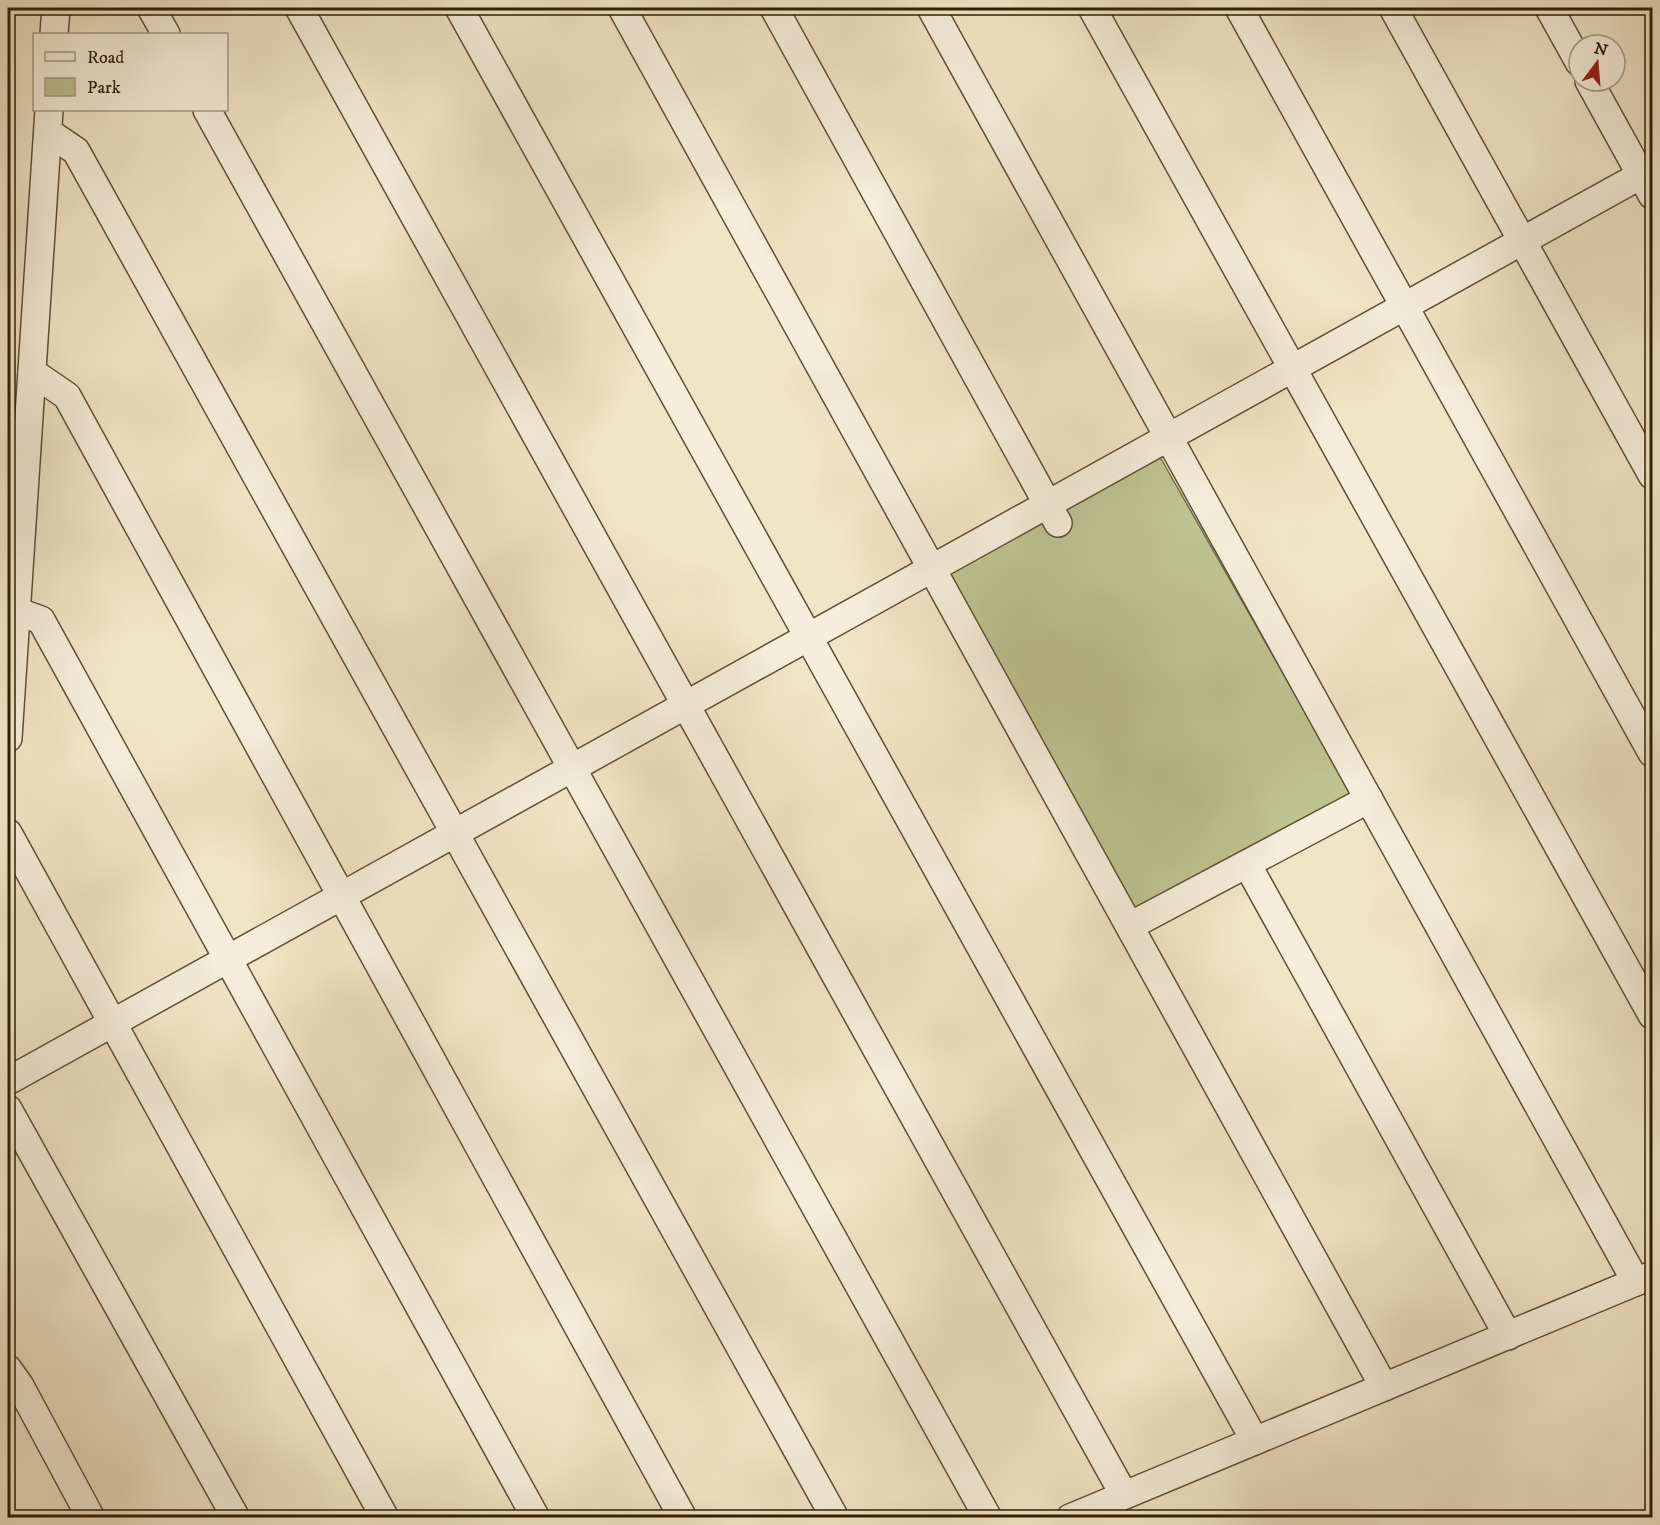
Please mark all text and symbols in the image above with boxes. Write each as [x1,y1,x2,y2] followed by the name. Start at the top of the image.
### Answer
[33,33,228,111] legend
[1567,33,1627,93] north arrow
[1592,38,1610,61] text: N
[87,47,124,69] text: Road
[87,77,121,99] text: Park

